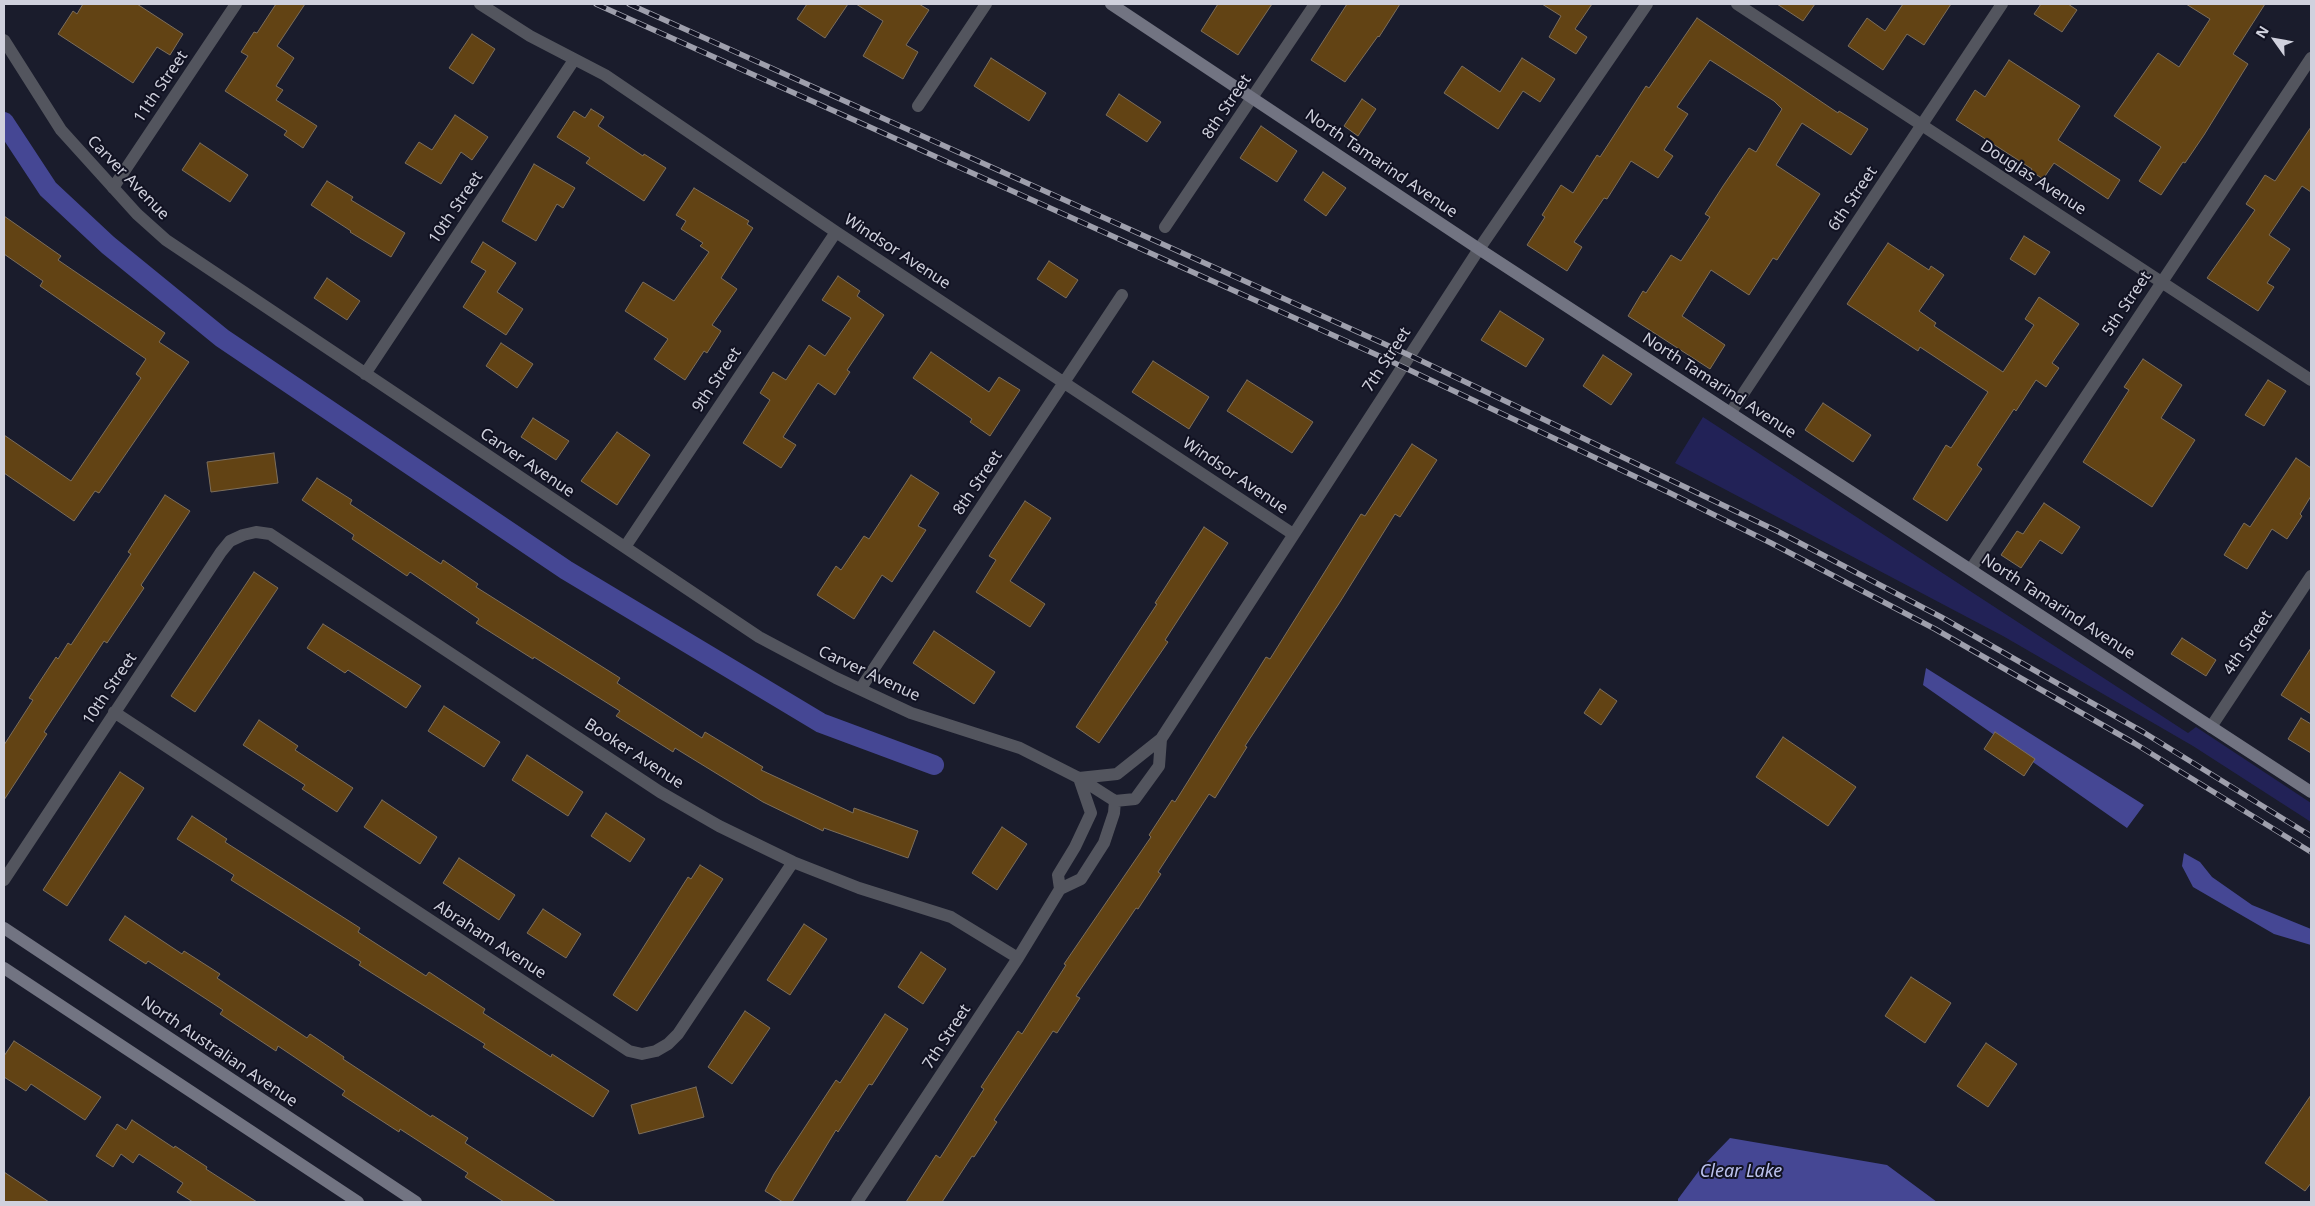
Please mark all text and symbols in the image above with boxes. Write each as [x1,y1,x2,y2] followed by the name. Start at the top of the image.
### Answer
[2250,15,2300,65] north arrow
[2251,22,2273,42] text: N
[130,47,192,127] street label: 11th Street
[1198,71,1256,143] street label: 8th Street
[1301,106,1461,222] street label: North Tamarind Avenue
[83,132,173,224] street label: Carver Avenue
[1977,137,2089,219] street label: Douglas Avenue
[1824,163,1882,235] street label: 6th Street
[425,168,487,248] street label: 10th Street
[840,210,954,294] street label: Windsor Avenue
[2098,268,2156,340] street label: 5th Street
[1359,324,1415,396] street label: 7th Street
[1638,329,1800,443] street label: North Tamarind Avenue
[688,344,746,416] street label: 9th Street
[476,424,578,502] street label: Carver Avenue
[1179,434,1291,518] street label: Windsor Avenue
[949,447,1007,519] street label: 8th Street
[1977,550,2139,664] street label: North Tamarind Avenue
[2219,607,2277,679] street label: 4th Street
[815,642,923,706] street label: Carver Avenue
[79,649,141,729] street label: 10th Street
[581,715,687,793] street label: Booker Avenue
[430,897,550,983] street label: Abraham Avenue
[137,992,301,1112] street label: North Australian Avenue
[919,1001,975,1073] street label: 7th Street
[1700,1161,1782,1183] water label: Clear Lake

